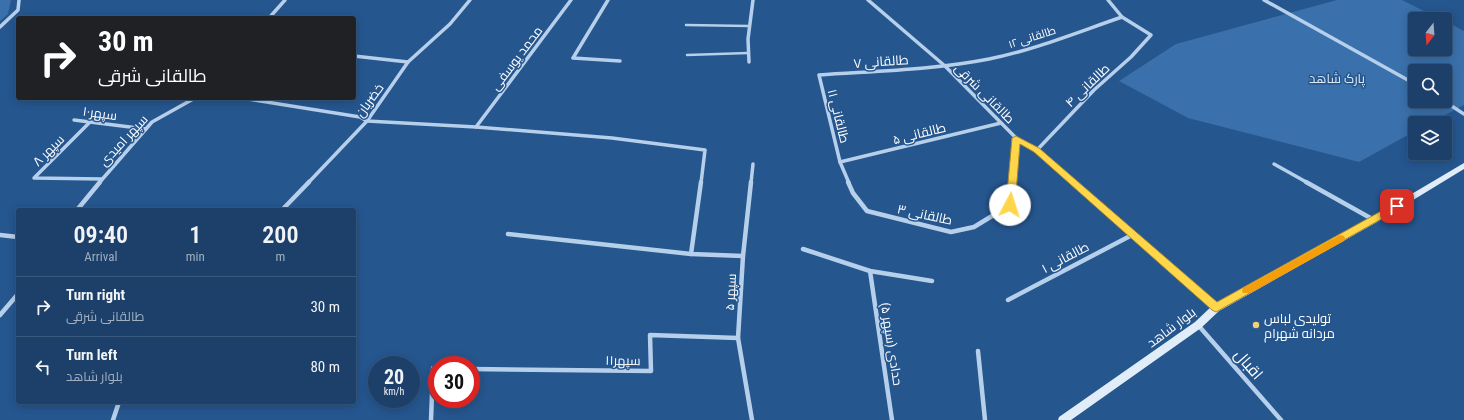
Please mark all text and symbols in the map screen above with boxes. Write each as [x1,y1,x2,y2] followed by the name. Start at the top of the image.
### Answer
[1408,12,1452,56] north arrow
[1408,12,1452,160] map controls
[487,23,545,93] street label: محمد یوسفی
[1007,24,1058,51] street label: طالقانی ۱۲
[98,25,154,58] text: 30 m
[32,32,84,84] icon: right
[853,52,909,71] street label: طالقانی ۷
[952,60,1018,126] street label: طالقانی شرقی
[1062,61,1113,110] street label: طالقانی ۴
[1408,64,1452,108] button: search
[98,65,207,86] text: طالقانی شرقی
[1309,71,1365,88] park label: پارک شاهد
[352,81,387,120] street label: خضریان
[825,88,852,145] street label: طالقانی ۱۱
[82,104,118,124] street label: سپهر۱۰
[96,112,152,170] street label: سپهر امیدی
[1408,116,1452,160] button: layers
[891,120,947,147] street label: طالقانی ۵
[30,132,68,170] street label: سپهر ۸
[989,184,1031,226] position arrow
[1380,189,1414,223] pin
[1386,195,1408,217] icon: arrive
[896,201,954,228] street label: طالقانی ۳
[74,221,128,249] text: 09:40
[189,221,201,249] text: 1
[262,221,298,249] text: 200
[1039,239,1091,276] street label: طالقانی ۱
[84,249,117,264] text: Arrival
[186,249,205,264] text: min
[275,249,285,264] text: m
[722,273,740,311] street label: سپهر ۵
[66,286,125,304] text: Turn right
[32,296,54,318] icon: right
[310,298,340,316] text: 30 m
[877,301,905,387] street label: حدادی (سپهر ۵)
[1144,304,1198,350] street label: بلوار شاهد
[66,309,144,324] text: طالقانی شرقی
[1264,311,1335,343] place label: تولیدی لباس مردانه شهرام
[1251,320,1261,330] marker: تولیدی لباس مردانه شهرام
[1230,345,1267,384] street label: اقبال
[66,346,117,364] text: Turn left
[605,353,641,369] street label: سپهر۱۱
[32,356,54,378] icon: left
[428,356,480,408] speed limit sign: 30
[310,358,340,376] text: 80 m
[384,365,404,389] text: 20
[66,369,123,384] text: بلوار شاهد
[384,386,404,397] text: km/h

